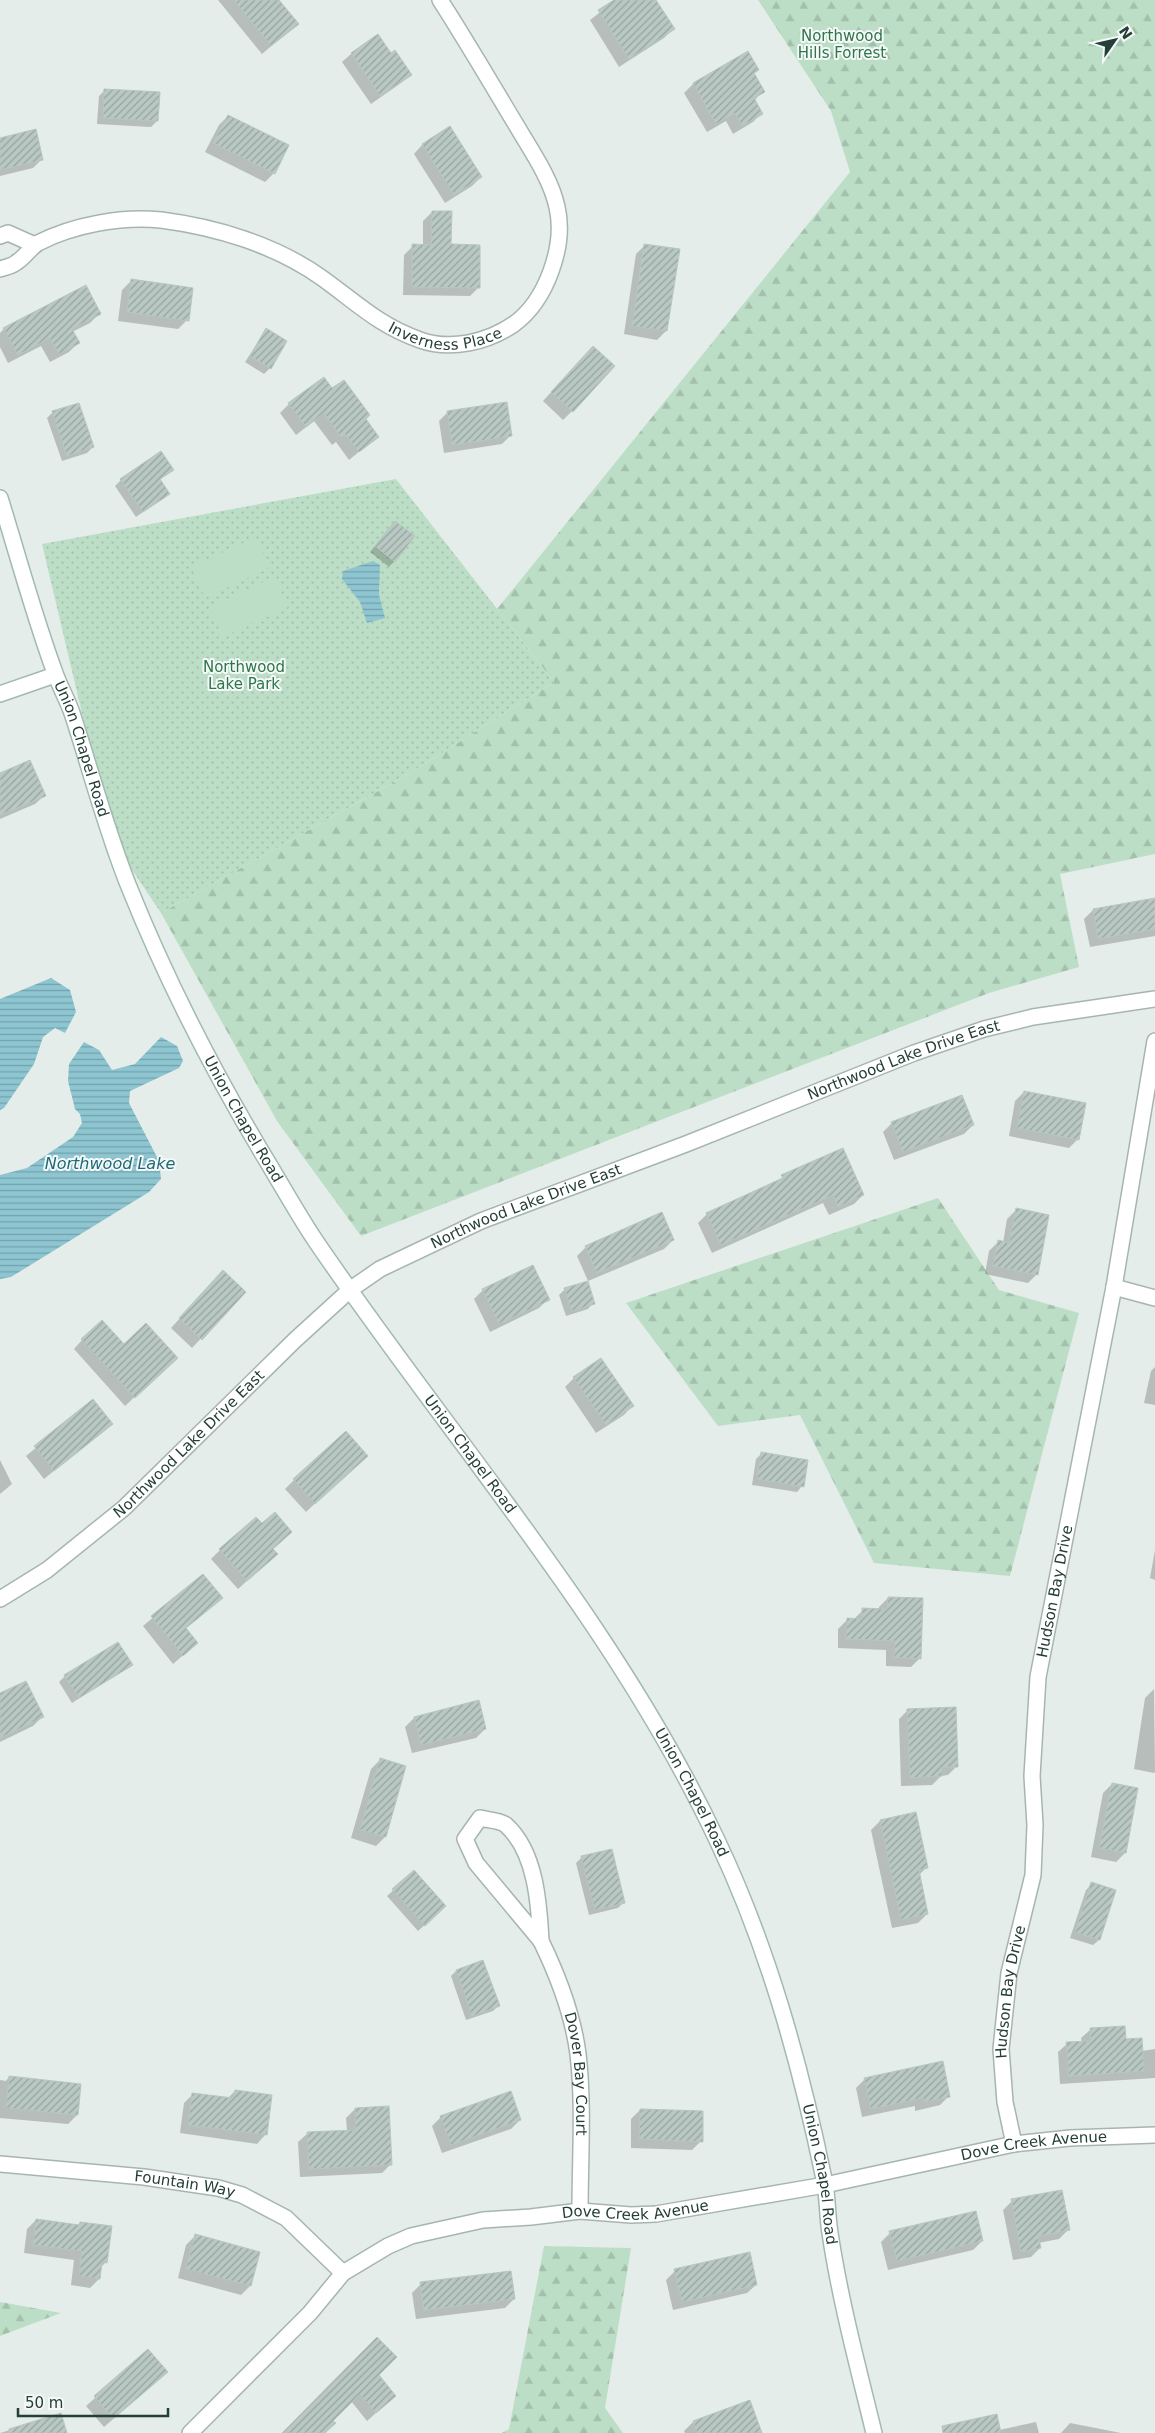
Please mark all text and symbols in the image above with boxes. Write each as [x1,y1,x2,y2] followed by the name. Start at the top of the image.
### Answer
[1090,15,1140,65] north arrow
[1116,23,1136,42] text: N
[798,27,886,62] park label: Northwood Hills Forrest
[385,318,505,354] street label: Inverness Place
[203,658,285,693] park label: Northwood Lake Park
[50,678,113,819] street label: Union Chapel Road
[805,1016,1002,1104] street label: Northwood Lake Drive East
[200,1053,287,1186] street label: Union Chapel Road
[45,1154,175,1173] water label: Northwood Lake
[428,1160,624,1253] street label: Northwood Lake Drive East
[110,1366,268,1522] street label: Northwood Lake Drive East
[420,1391,520,1517] street label: Union Chapel Road
[1033,1523,1076,1659] street label: Hudson Bay Drive
[651,1725,733,1860] street label: Union Chapel Road
[992,1923,1029,2059] street label: Hudson Bay Drive
[561,2010,590,2136] street label: Dover Bay Court
[799,2102,841,2246] street label: Union Chapel Road
[959,2128,1107,2164] street label: Dove Creek Avenue
[134,2167,237,2202] street label: Fountain Way
[561,2196,710,2224] street label: Dove Creek Avenue
[18,2386,168,2418] scale bar
[25,2394,63,2412] text: 50 m

